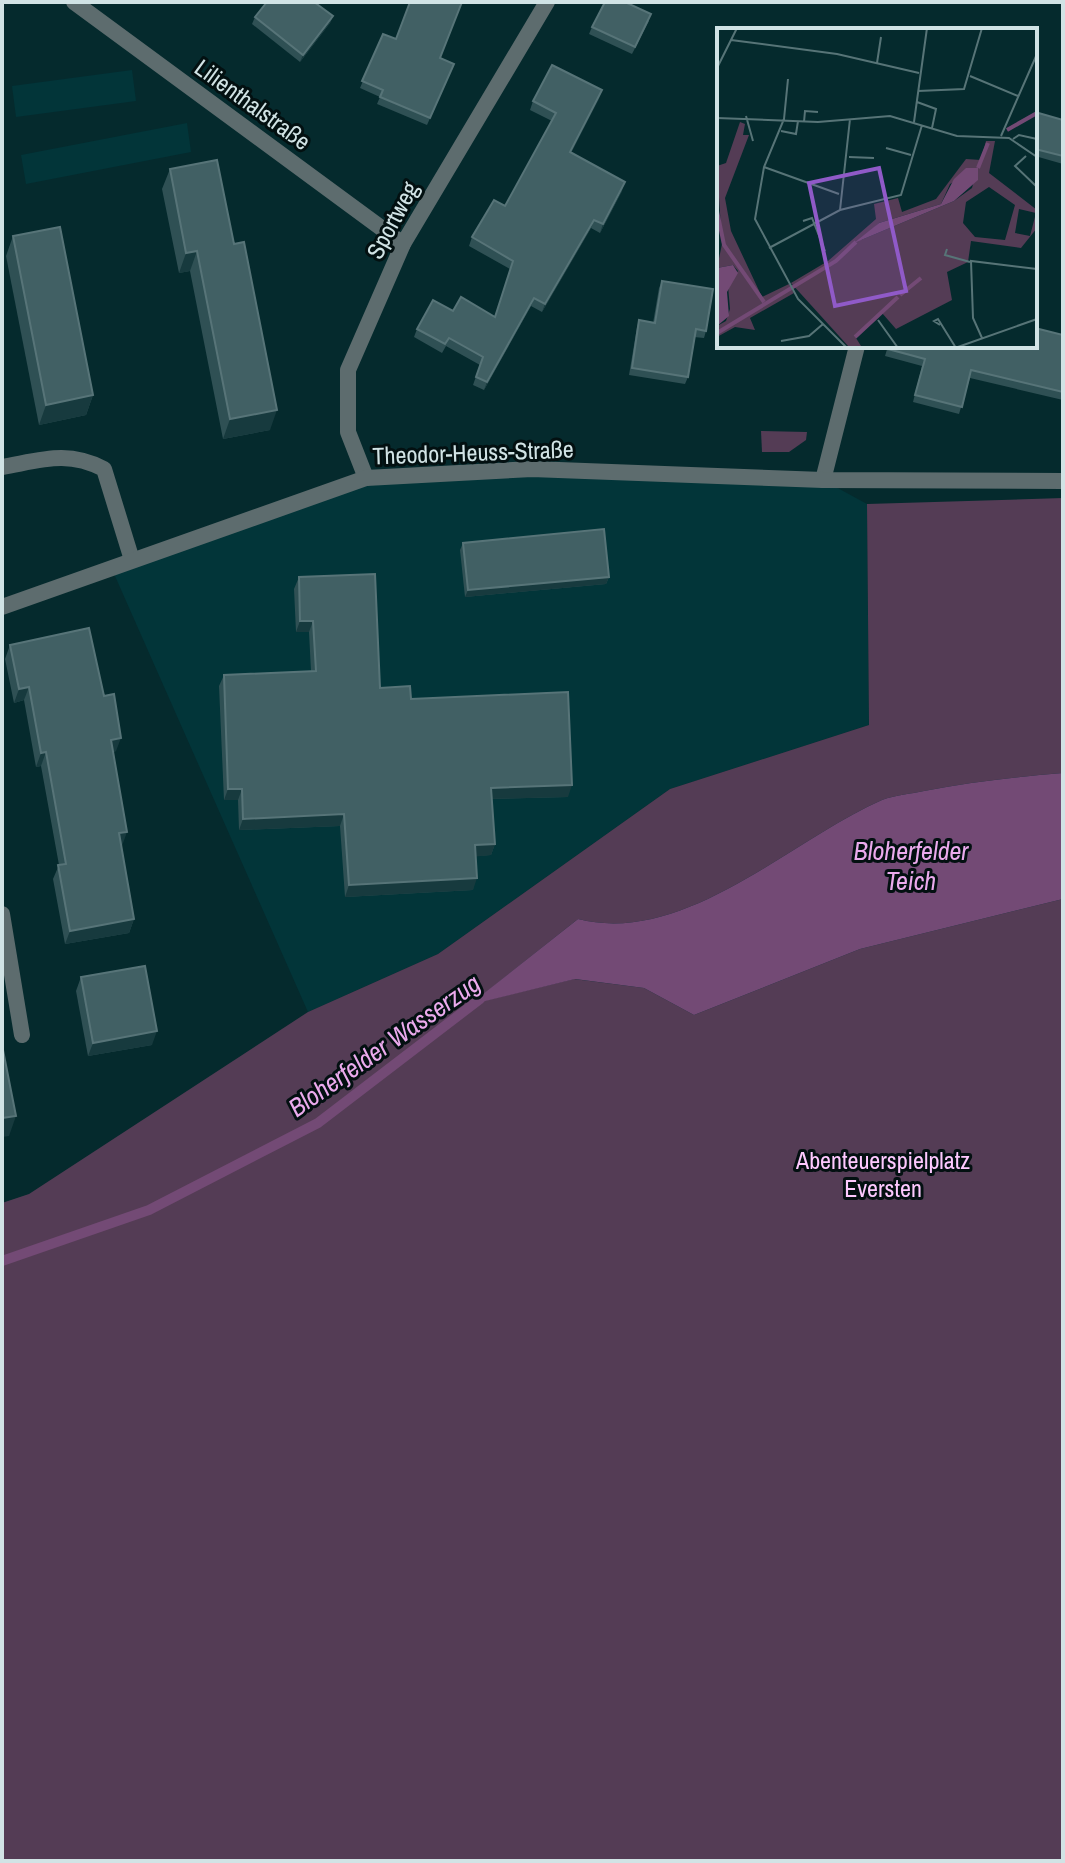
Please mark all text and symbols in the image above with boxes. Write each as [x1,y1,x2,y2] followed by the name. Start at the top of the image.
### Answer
[717,28,1037,348] inset map
[189,51,317,157] street label: Lilienthalstraße
[358,176,426,264] street label: Sportweg
[372,432,574,472] street label: Theodor-Heuss-Straße
[854,833,969,898] water label: Bloherfelder Teich
[281,965,487,1124] water label: Bloherfelder Wasserzug
[795,1144,970,1204] park label: Abenteuerspielplatz Eversten

